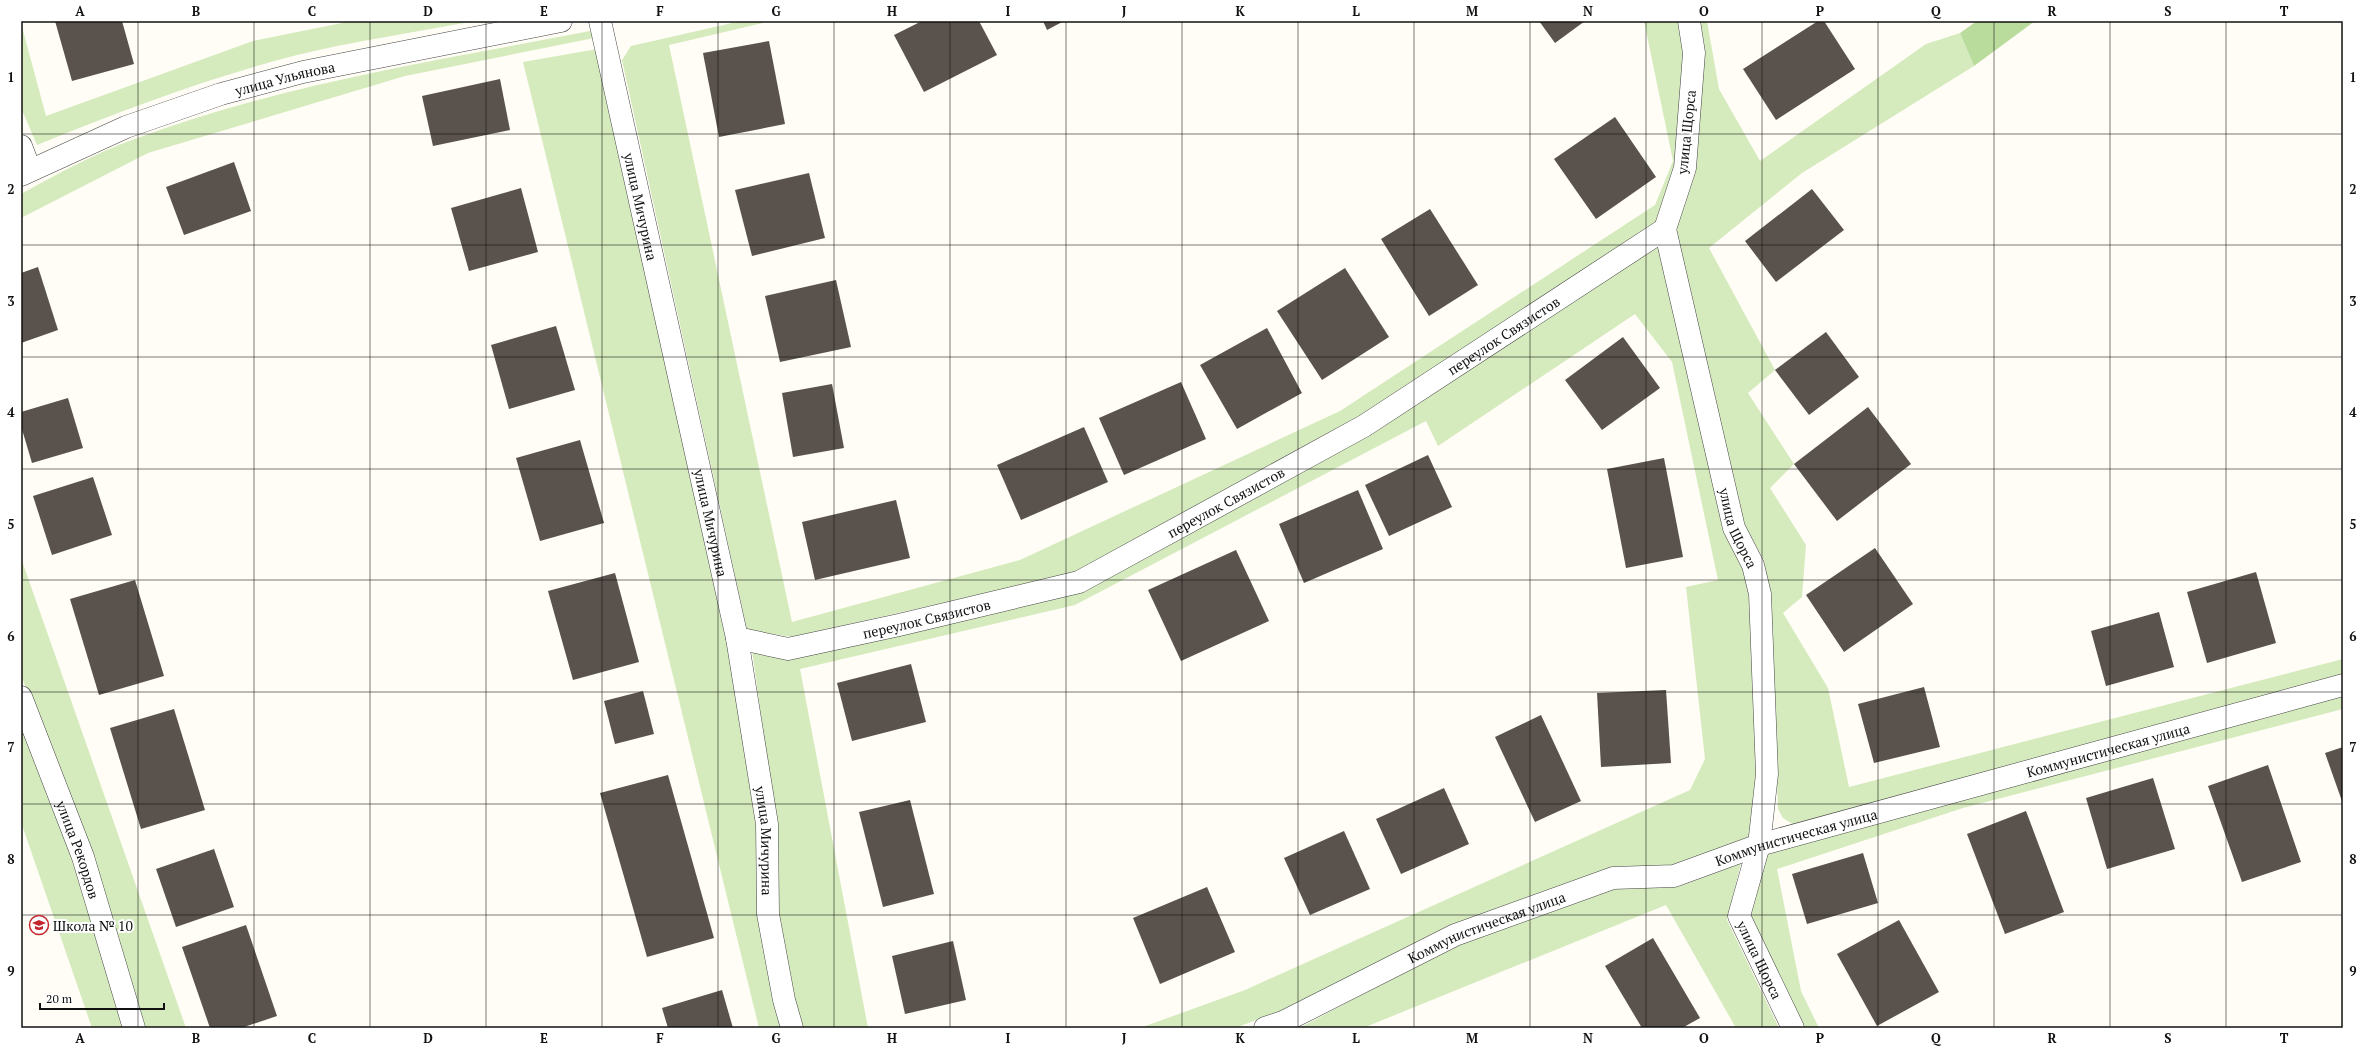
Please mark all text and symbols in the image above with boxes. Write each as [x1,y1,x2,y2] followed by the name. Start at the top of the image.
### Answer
[75,2,85,20] text: A
[192,2,200,20] text: B
[308,2,316,20] text: C
[423,2,433,20] text: D
[540,2,548,20] text: E
[656,2,664,20] text: F
[771,2,781,20] text: G
[887,2,897,20] text: H
[1006,2,1011,20] text: I
[1122,2,1127,20] text: J
[1235,2,1245,20] text: K
[1352,2,1360,20] text: L
[1466,2,1478,20] text: M
[1583,2,1593,20] text: N
[1699,2,1709,20] text: O
[1816,2,1824,20] text: P
[1931,2,1942,20] text: Q
[2047,2,2057,20] text: R
[2164,2,2172,20] text: S
[2280,2,2289,20] text: T
[232,56,336,100] street label: улица Ульянова
[7,68,15,86] text: 1
[2349,68,2357,86] text: 1
[1672,89,1700,176] street label: улица Щорса
[620,150,662,262] street label: улица Мичурина
[7,180,15,198] text: 2
[2349,180,2357,198] text: 2
[1443,291,1563,379] street label: переулок Связистов
[7,292,15,310] text: 3
[2349,292,2357,310] text: 3
[7,403,15,421] text: 4
[2349,403,2357,421] text: 4
[1164,462,1288,541] street label: переулок Связистов
[690,466,733,578] street label: улица Мичурина
[1715,485,1762,571] street label: улица Щорса
[7,515,15,533] text: 5
[2349,515,2357,533] text: 5
[861,594,992,642] street label: переулок Связистов
[7,627,15,645] text: 6
[2349,627,2357,645] text: 6
[2024,718,2192,781] street label: Коммунистическая улица
[7,738,15,756] text: 7
[2349,738,2357,756] text: 7
[751,784,777,896] street label: улица Мичурина
[52,797,104,901] street label: улица Рекордов
[1712,804,1879,870] street label: Коммунистическая улица
[7,850,15,868] text: 8
[2349,850,2357,868] text: 8
[1404,887,1568,967] street label: Коммунистическая улица
[28,914,50,936] school or university icon: Школа № 10
[53,916,133,935] place label: Школа № 10
[1733,916,1787,1002] street label: улица Щорса
[7,962,15,980] text: 9
[2349,962,2357,980] text: 9
[40,985,164,1011] scale bar
[46,991,73,1006] text: 20 m
[75,1029,85,1047] text: A
[192,1029,200,1047] text: B
[308,1029,316,1047] text: C
[423,1029,433,1047] text: D
[540,1029,548,1047] text: E
[656,1029,664,1047] text: F
[771,1029,781,1047] text: G
[887,1029,897,1047] text: H
[1006,1029,1011,1047] text: I
[1122,1029,1127,1047] text: J
[1235,1029,1245,1047] text: K
[1352,1029,1360,1047] text: L
[1466,1029,1478,1047] text: M
[1583,1029,1593,1047] text: N
[1699,1029,1709,1047] text: O
[1816,1029,1824,1047] text: P
[1931,1029,1942,1047] text: Q
[2047,1029,2057,1047] text: R
[2164,1029,2172,1047] text: S
[2280,1029,2289,1047] text: T

